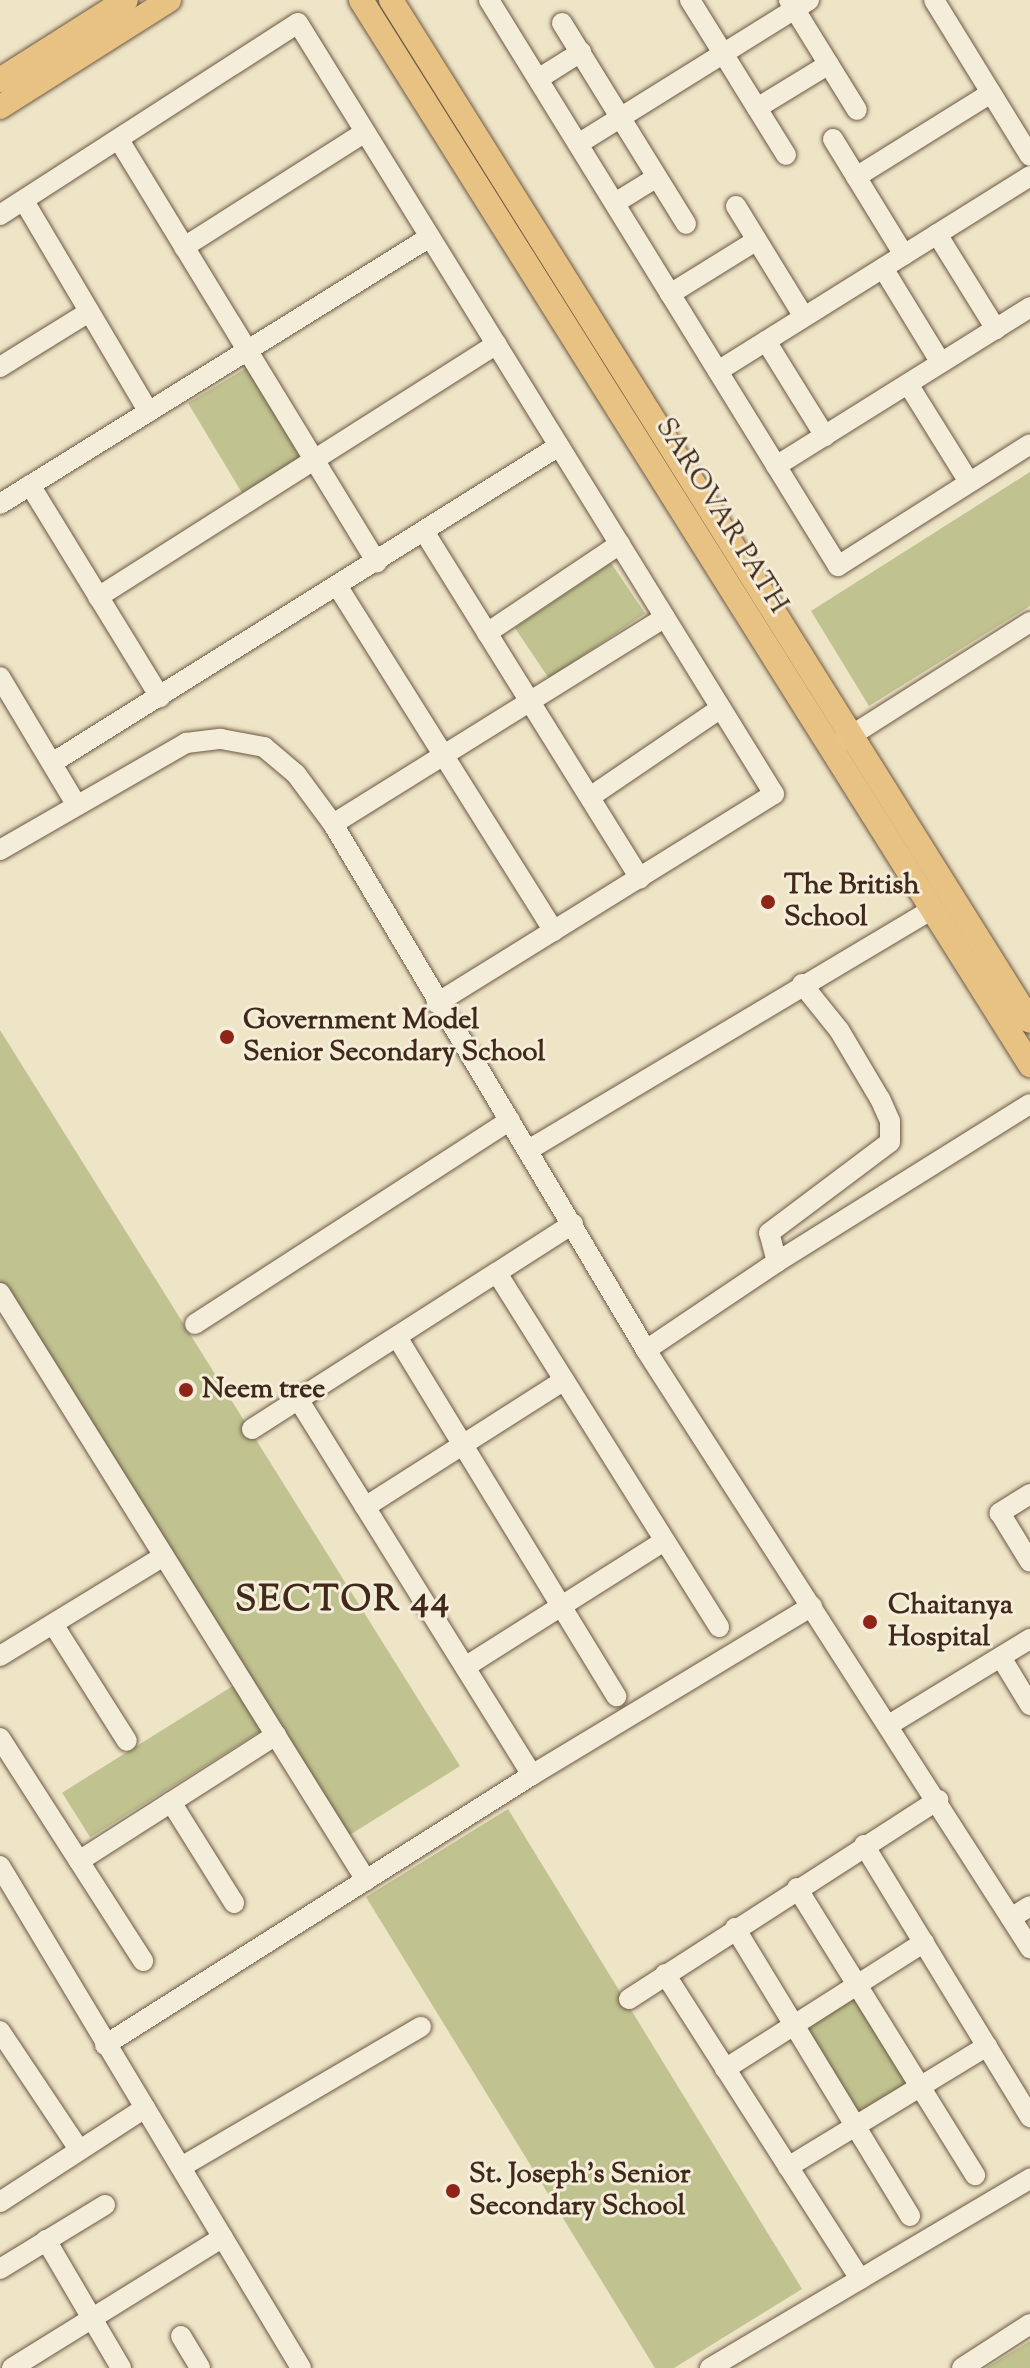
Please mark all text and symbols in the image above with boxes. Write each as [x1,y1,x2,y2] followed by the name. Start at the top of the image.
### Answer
[647,412,795,620] street label: SAROVAR PATH
[784,869,920,935] place label: The British School
[759,893,777,911] marker: The British School
[243,1004,545,1070] place label: Government Model Senior Secondary School
[218,1028,236,1046] marker: Government Model Senior Secondary School
[202,1373,325,1407] place label: Neem tree
[177,1381,195,1399] marker: Neem tree
[235,1580,451,1624] district label: SECTOR 44
[888,1589,1013,1655] place label: Chaitanya Hospital
[859,1611,881,1633] marker: Chaitanya Hospital
[469,2158,690,2224] place label: St. Joseph’s Senior Secondary School
[444,2182,462,2200] marker: St. Joseph’s Senior Secondary School

